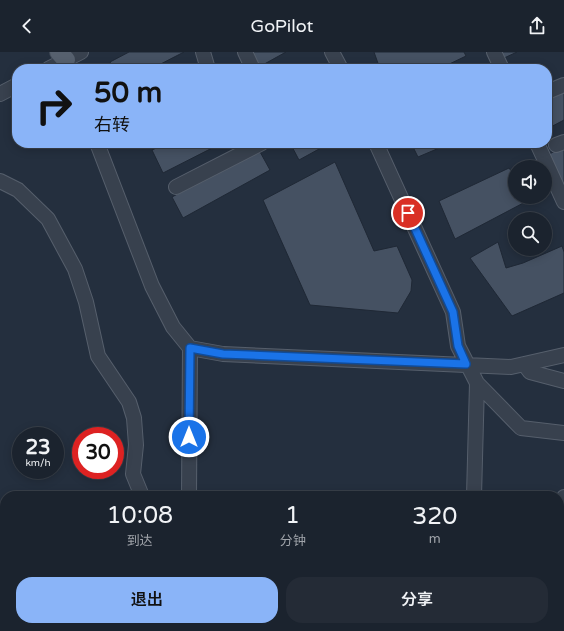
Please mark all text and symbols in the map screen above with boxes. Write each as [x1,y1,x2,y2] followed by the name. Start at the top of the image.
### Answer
[16,15,38,37] icon: back
[251,15,313,37] text: GoPilot
[526,15,548,37] icon: share
[94,76,162,110] text: 50 m
[28,80,80,132] icon: right
[94,114,130,136] text: 右转
[508,160,552,256] map controls
[508,160,552,204] button: sound
[391,196,425,230] pin
[397,202,419,224] icon: arrive
[508,212,552,256] button: search
[168,416,210,458] position arrow
[72,427,124,479] speed limit sign: 30
[25,436,51,460] text: 23
[25,457,51,469] text: km/h
[107,501,173,530] text: 10:08
[285,501,300,530] text: 1
[412,502,457,531] text: 320
[429,531,441,547] text: m
[127,533,153,549] text: 到达
[280,533,306,549] text: 分钟
[16,577,278,623] button: 退出
[286,577,548,623] button: 分享

